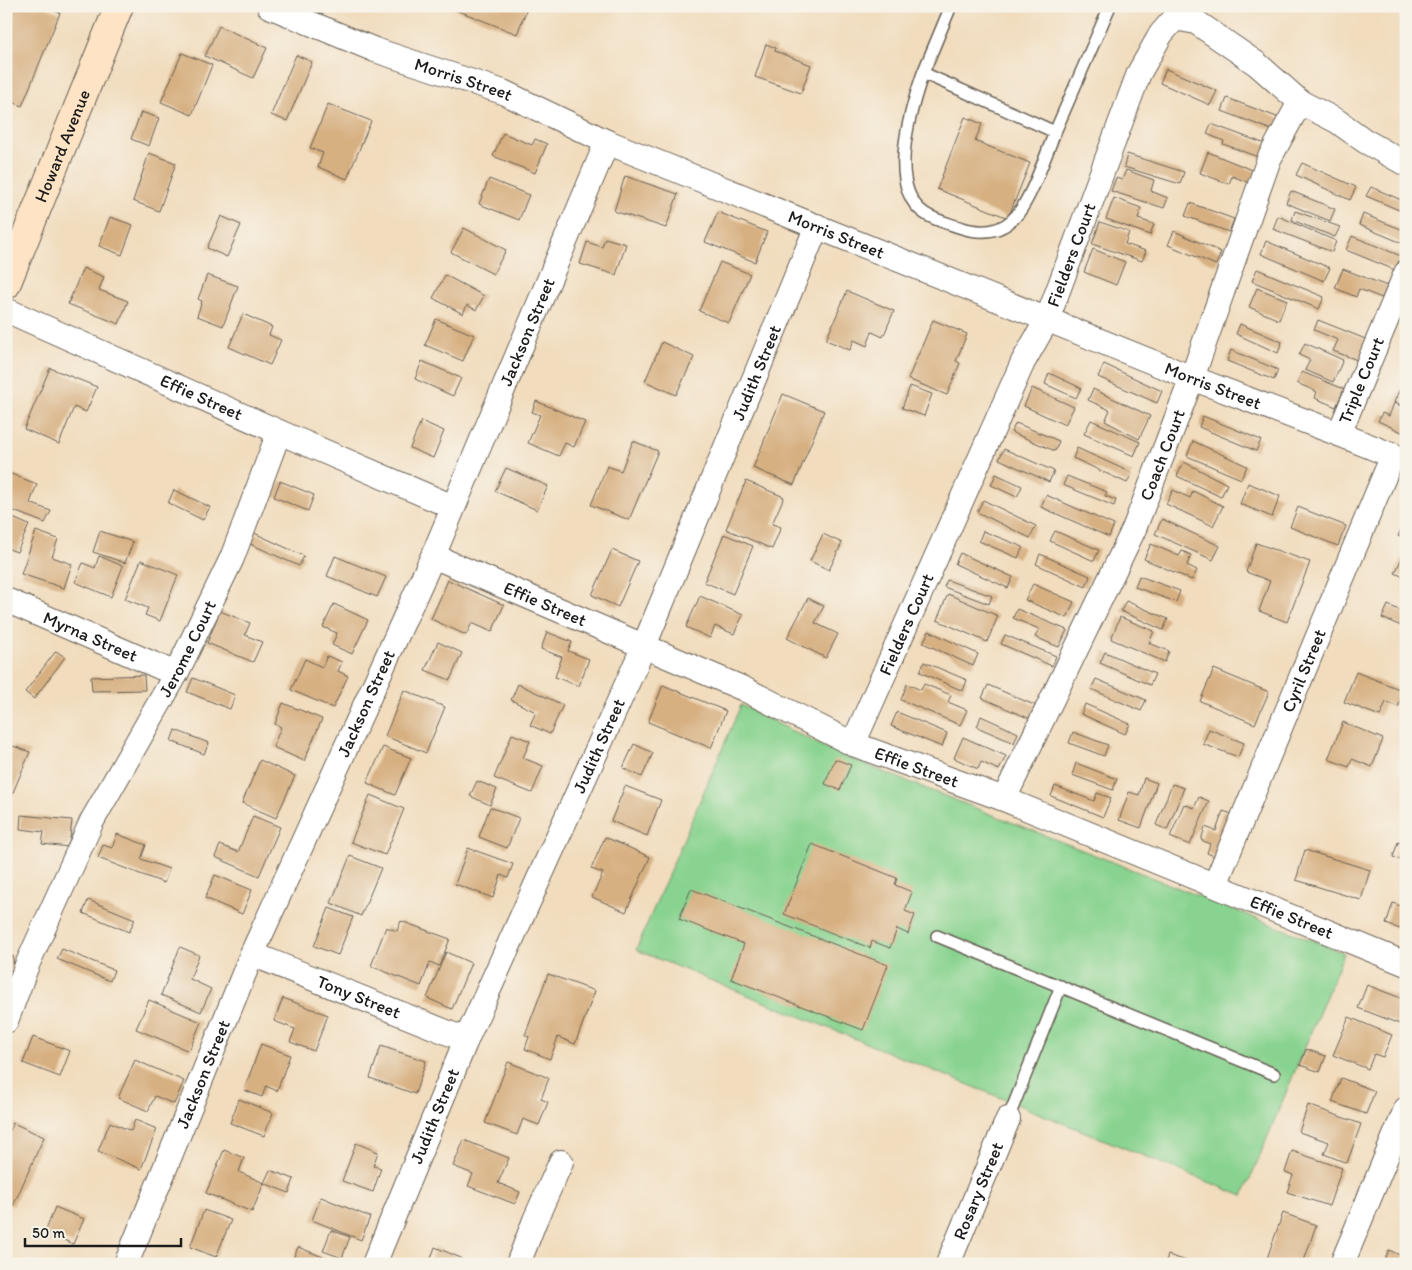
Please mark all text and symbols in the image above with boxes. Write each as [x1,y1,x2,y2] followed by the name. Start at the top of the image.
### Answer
[412,53,516,106] street label: Morris Street
[30,86,95,206] street label: Howard Avenue
[1042,200,1101,310] street label: Fielders Court
[785,205,888,264] street label: Morris Street
[495,274,560,389] street label: Jackson Street
[727,322,786,424] street label: Judith Street
[1333,334,1389,427] street label: Triple Court
[1161,357,1265,414] street label: Morris Street
[157,369,246,425] street label: Effie Street
[1135,406,1190,504] street label: Coach Court
[874,570,939,679] street label: Fielders Court
[500,577,590,631] street label: Effie Street
[154,596,221,701] street label: Jerome Court
[40,607,141,667] street label: Myrna Street
[1277,626,1331,716] street label: Cyril Street
[332,646,400,760] street label: Jackson Street
[568,695,630,796] street label: Judith Street
[871,742,962,793] street label: Effie Street
[1247,890,1337,944] street label: Effie Street
[314,970,404,1024] street label: Tony Street
[171,1016,235,1132] street label: Jackson Street
[405,1065,464,1167] street label: Judith Street
[948,1139,1008,1243] street label: Rosary Street
[25,1215,181,1247] scale bar
[32,1224,65,1242] text: 50 m

